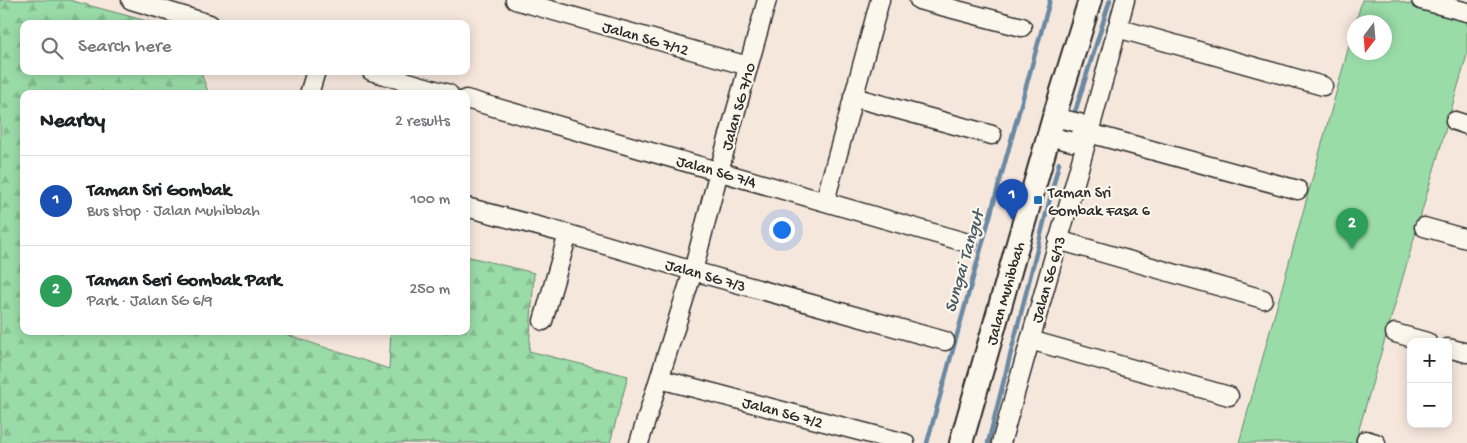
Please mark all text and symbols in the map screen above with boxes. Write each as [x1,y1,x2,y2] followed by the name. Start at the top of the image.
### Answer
[1347,15,1392,60] north arrow
[600,19,691,62] street label: Jalan SG 7/12
[20,20,470,75] search box
[38,34,66,62] icon: search
[78,36,172,59] text: Search here
[719,61,762,153] street label: Jalan SG 7/10
[40,110,105,135] text: Nearby
[395,113,450,132] text: 2 results
[674,153,759,194] street label: Jalan SG 7/4
[996,179,1028,220] pin: 1
[87,180,231,203] text: Taman Sri Gombak
[1047,185,1151,222] place label: Taman Sri Gombak Fasa 6
[53,191,59,210] text: 1
[410,191,450,210] text: 100 m
[1032,194,1044,206] marker: Taman Sri Gombak Fasa 6
[87,203,260,222] text: Bus stop · Jalan Muhibbah
[941,205,991,315] water label: Sungai Tangut
[1336,208,1368,249] pin: 2
[769,217,795,243] your location
[1029,234,1072,325] street label: Jalan SG 6/13
[984,240,1031,348] street label: Jalan Muhibbah
[663,257,748,298] street label: Jalan SG 7/3
[87,270,282,293] text: Taman Seri Gombak Park
[52,281,60,300] text: 2
[410,281,450,300] text: 250 m
[87,293,213,312] text: Park · Jalan SG 6/9
[1407,338,1452,428] map controls
[1407,338,1452,383] button: +
[1407,383,1452,428] button: −
[740,395,825,434] street label: Jalan SG 7/2

